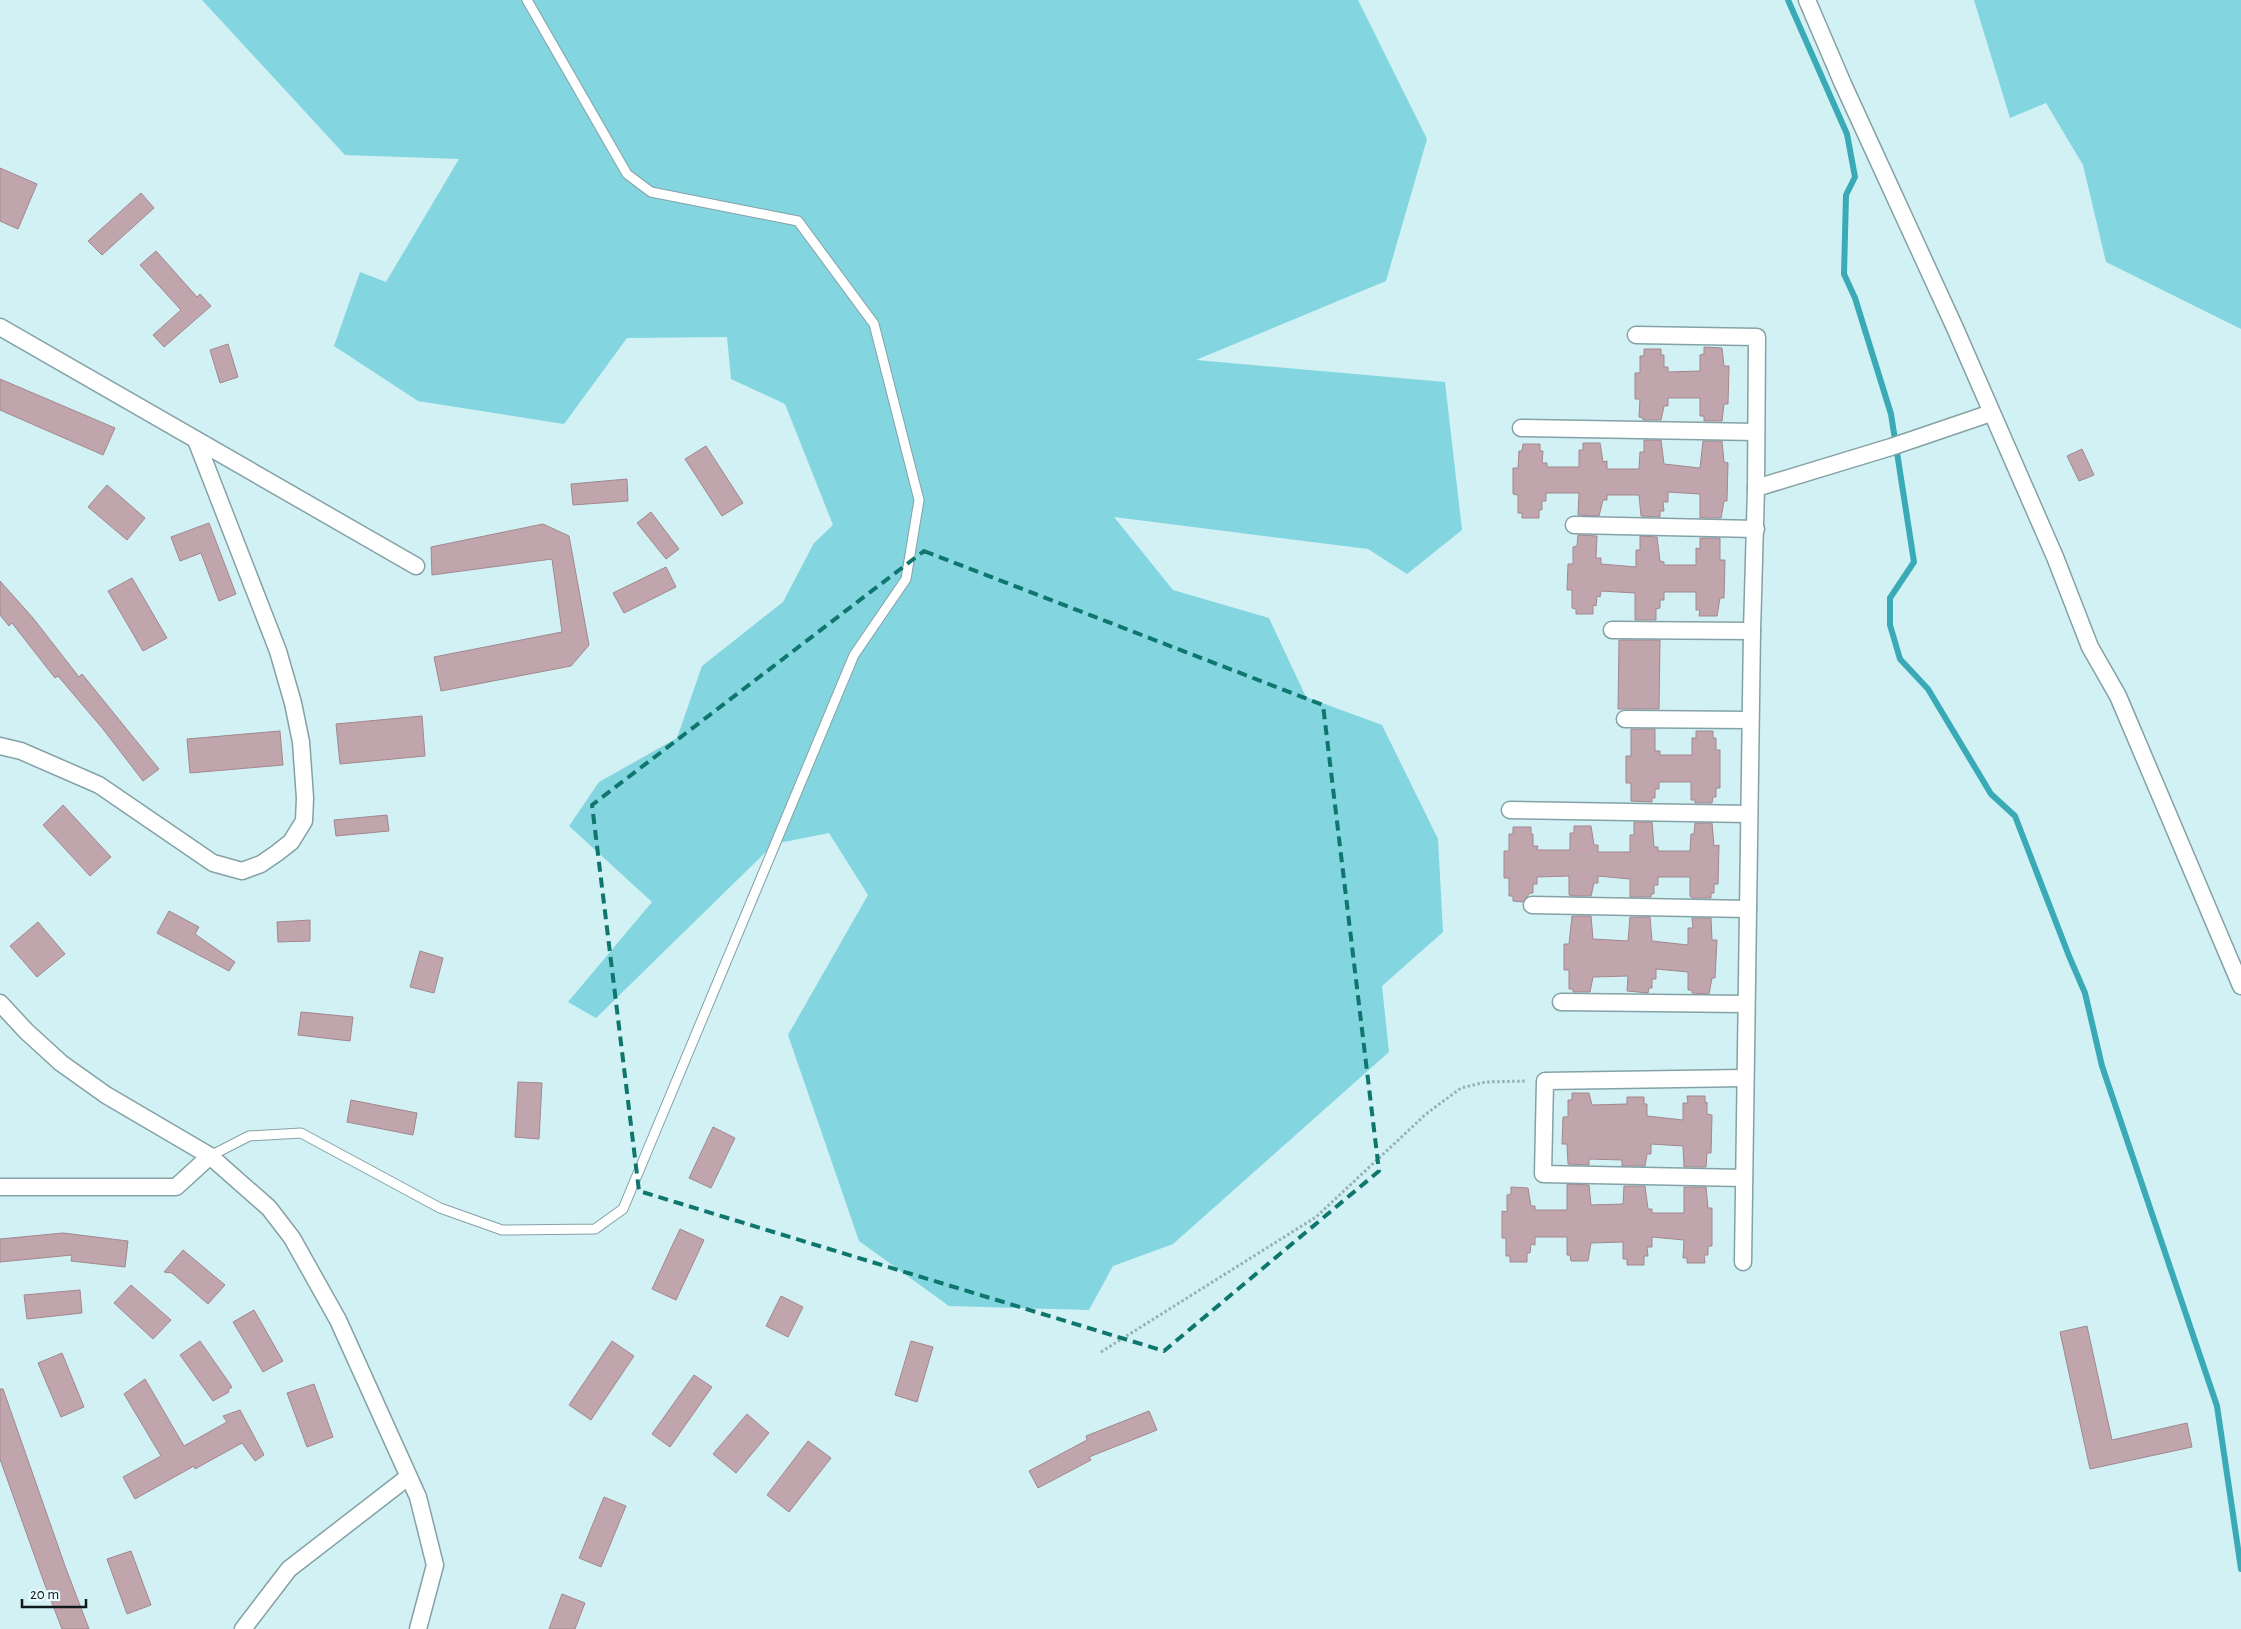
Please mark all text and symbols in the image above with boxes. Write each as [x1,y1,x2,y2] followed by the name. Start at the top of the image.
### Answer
[22,1576,86,1608] scale bar
[30,1587,59,1602] text: 20 m

